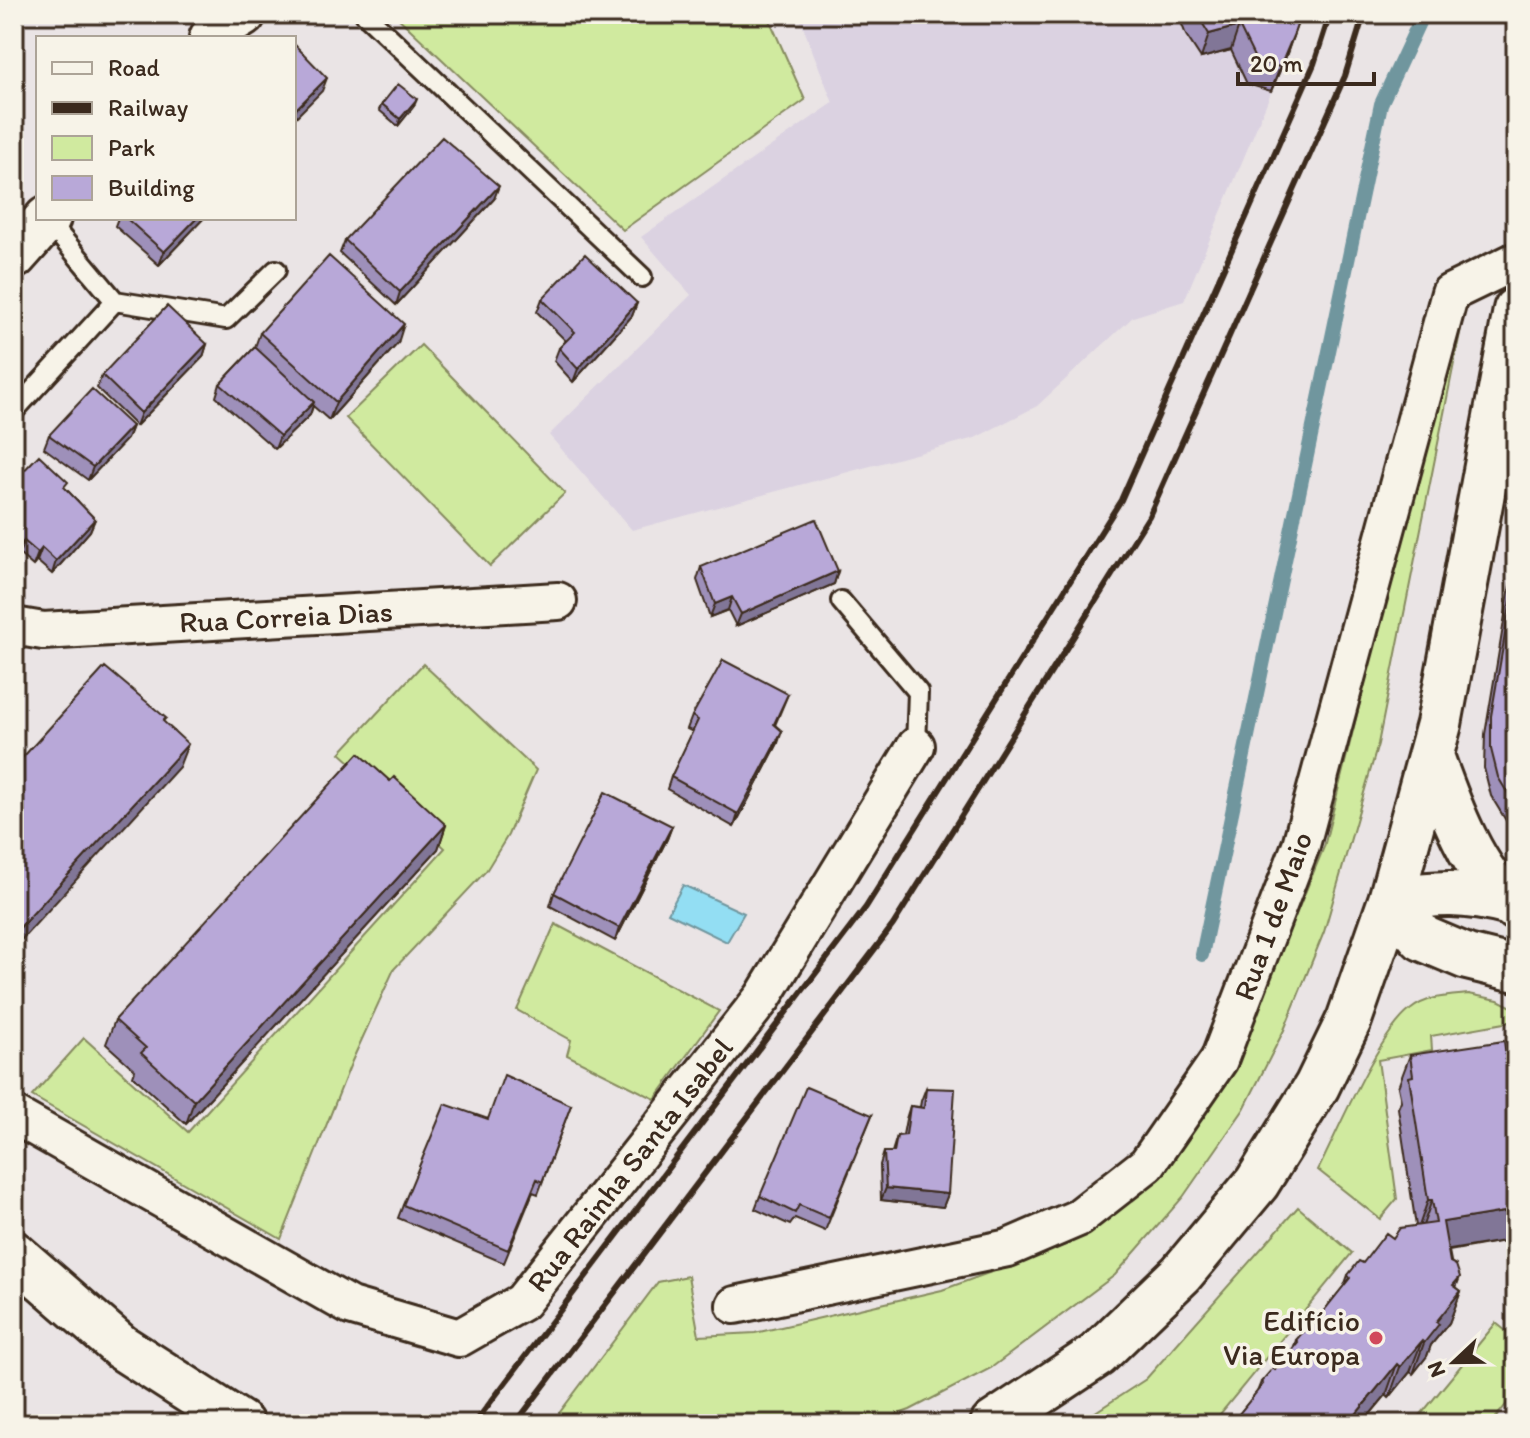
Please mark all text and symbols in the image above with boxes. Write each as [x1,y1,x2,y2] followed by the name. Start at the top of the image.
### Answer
[36,36,296,220] legend
[1238,36,1374,86] scale bar
[1250,49,1303,78] text: 20 m
[108,53,160,82] text: Road
[108,93,189,122] text: Railway
[108,133,155,162] text: Park
[108,173,195,202] text: Building
[178,592,394,641] street label: Rua Correia Dias
[1225,826,1320,1005] street label: Rua 1 de Maio
[519,1030,741,1299] street label: Rua Rainha Santa Isabel
[1223,1302,1360,1373] place label: Edifício Via Europa
[1414,1322,1494,1402] north arrow
[1367,1329,1385,1347] marker: Edifício Via Europa
[1421,1357,1451,1381] text: N

